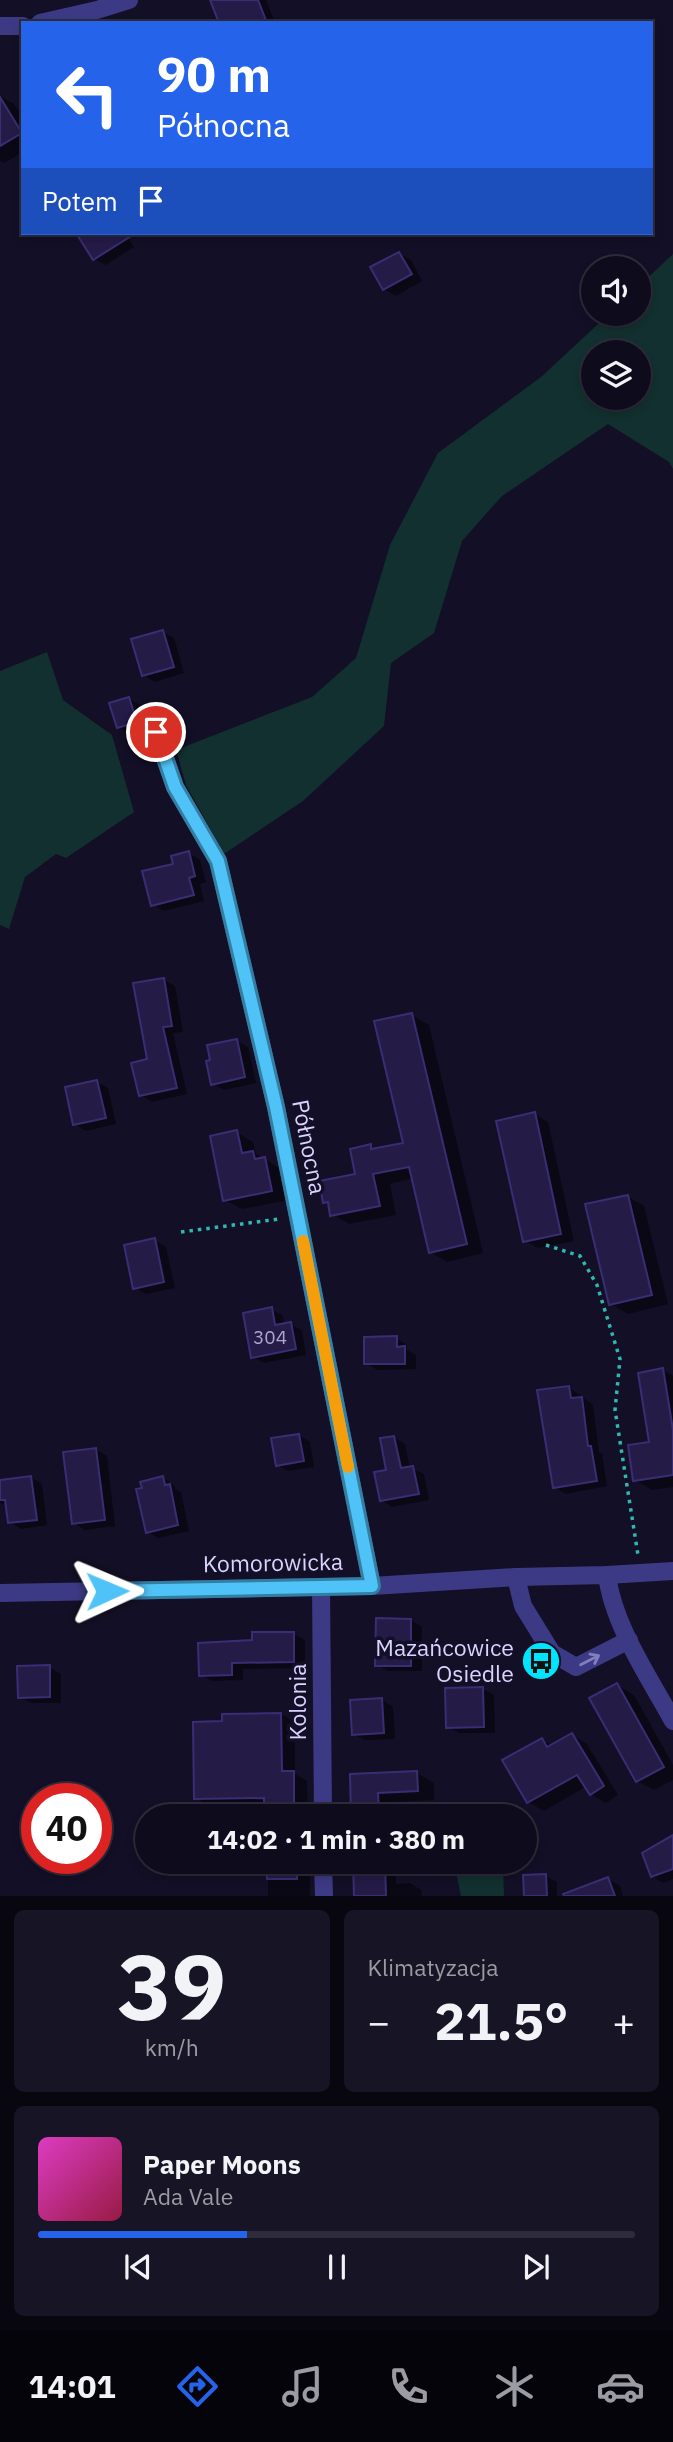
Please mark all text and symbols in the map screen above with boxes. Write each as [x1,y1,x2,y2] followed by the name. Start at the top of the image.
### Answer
[157,42,271,105] text: 90 m
[42,49,133,140] icon: left
[157,104,290,146] text: Północna
[132,182,170,220] icon: arrive
[42,184,118,218] text: Potem
[581,256,651,410] map controls
[581,256,651,326] button: sound
[581,340,651,410] button: layers
[126,702,186,762] pin
[137,713,175,751] icon: arrive
[286,1097,334,1197] street label: Północna
[253,1325,287,1349] house number: 304
[203,1546,343,1578] street label: Komorowicka
[70,1554,144,1628] position arrow
[375,1632,514,1688] place label: Mazańcowice Osiedle
[520,1640,562,1682] bus stop icon: Mazańcowice Osiedle
[579,1653,600,1667] one-way arrow
[282,1663,312,1741] street label: Kolonia
[21,1783,112,1874] speed limit sign: 40
[207,1822,465,1856] text: 14:02 · 1 min · 380 m
[117,1927,226,2045] text: 39
[368,1952,499,1982] text: Klimatyzacja
[434,1987,568,2054] text: 21.5°
[368,1997,390,2046] text: −
[612,1997,635,2046] text: +
[145,2032,199,2062] text: km/h
[143,2147,301,2181] text: Paper Moons
[143,2181,233,2211] text: Ada Vale
[119,2248,157,2286] icon: previous
[318,2248,356,2286] icon: pause
[517,2248,555,2286] icon: next
[173,2362,222,2411] icon: directions
[278,2362,327,2411] icon: music
[384,2362,433,2411] icon: phone
[490,2362,539,2411] icon: climate
[596,2362,645,2411] icon: car
[28,2365,116,2407] text: 14:01

